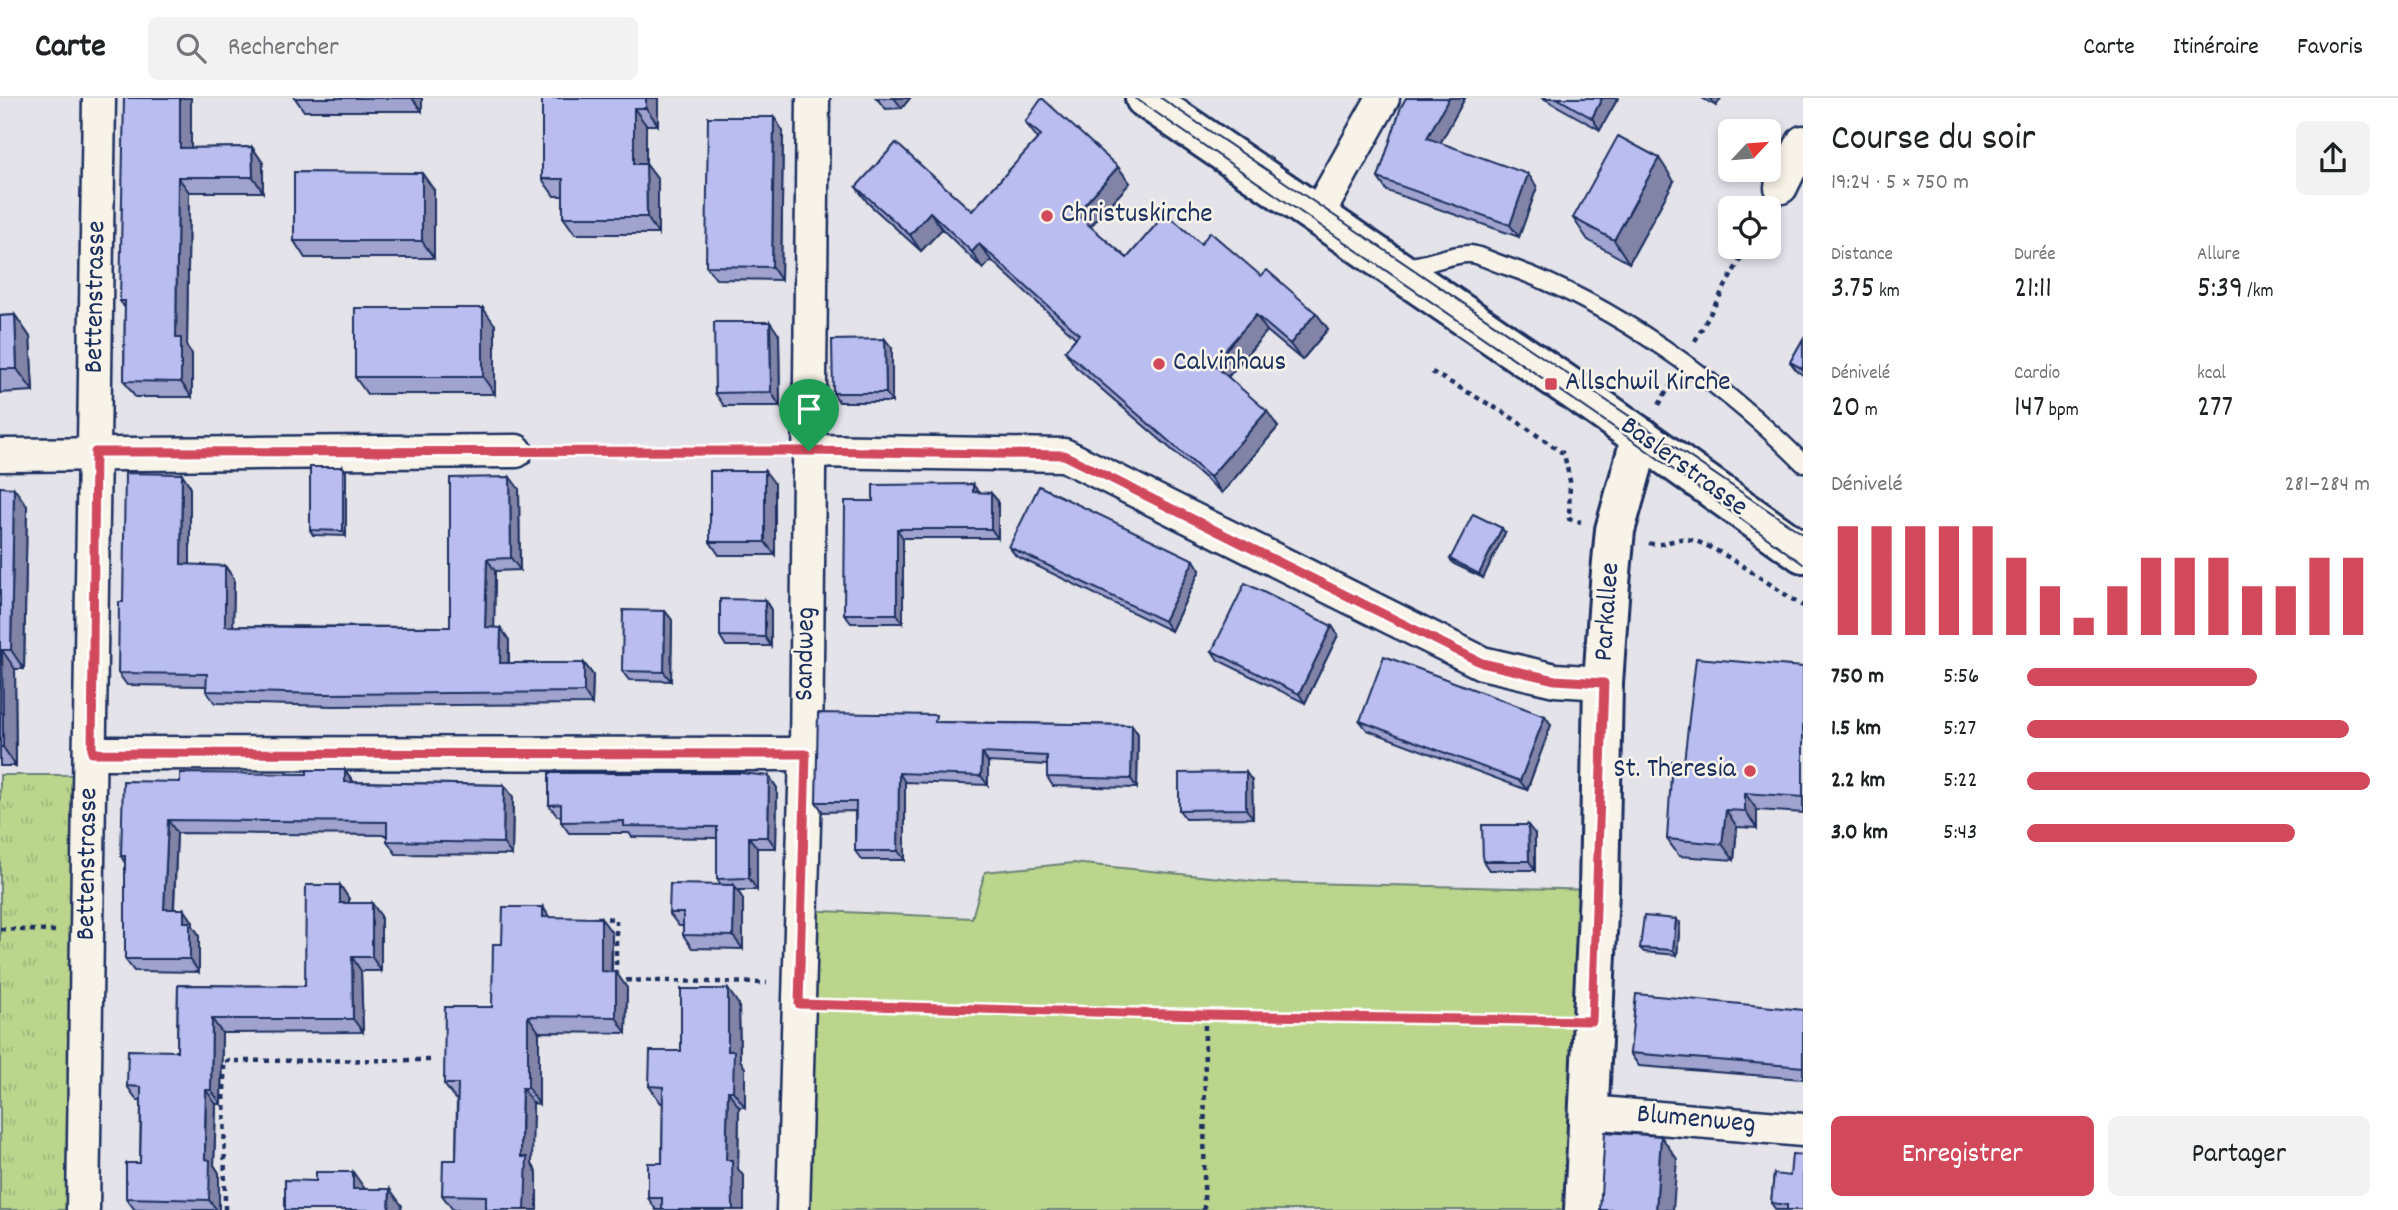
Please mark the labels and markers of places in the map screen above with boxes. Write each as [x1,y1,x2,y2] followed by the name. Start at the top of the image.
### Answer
[1061,196,1213,236] place label: Christuskirche
[1039,208,1055,224] marker: Christuskirche
[1173,344,1286,384] place label: Calvinhaus
[1151,356,1167,372] marker: Calvinhaus
[1565,364,1731,404] place label: Allschwil Kirche
[1543,376,1559,392] marker: Allschwil Kirche
[779,379,839,451] pin
[1613,751,1737,791] place label: St. Theresia
[1742,763,1758,779] marker: St. Theresia

